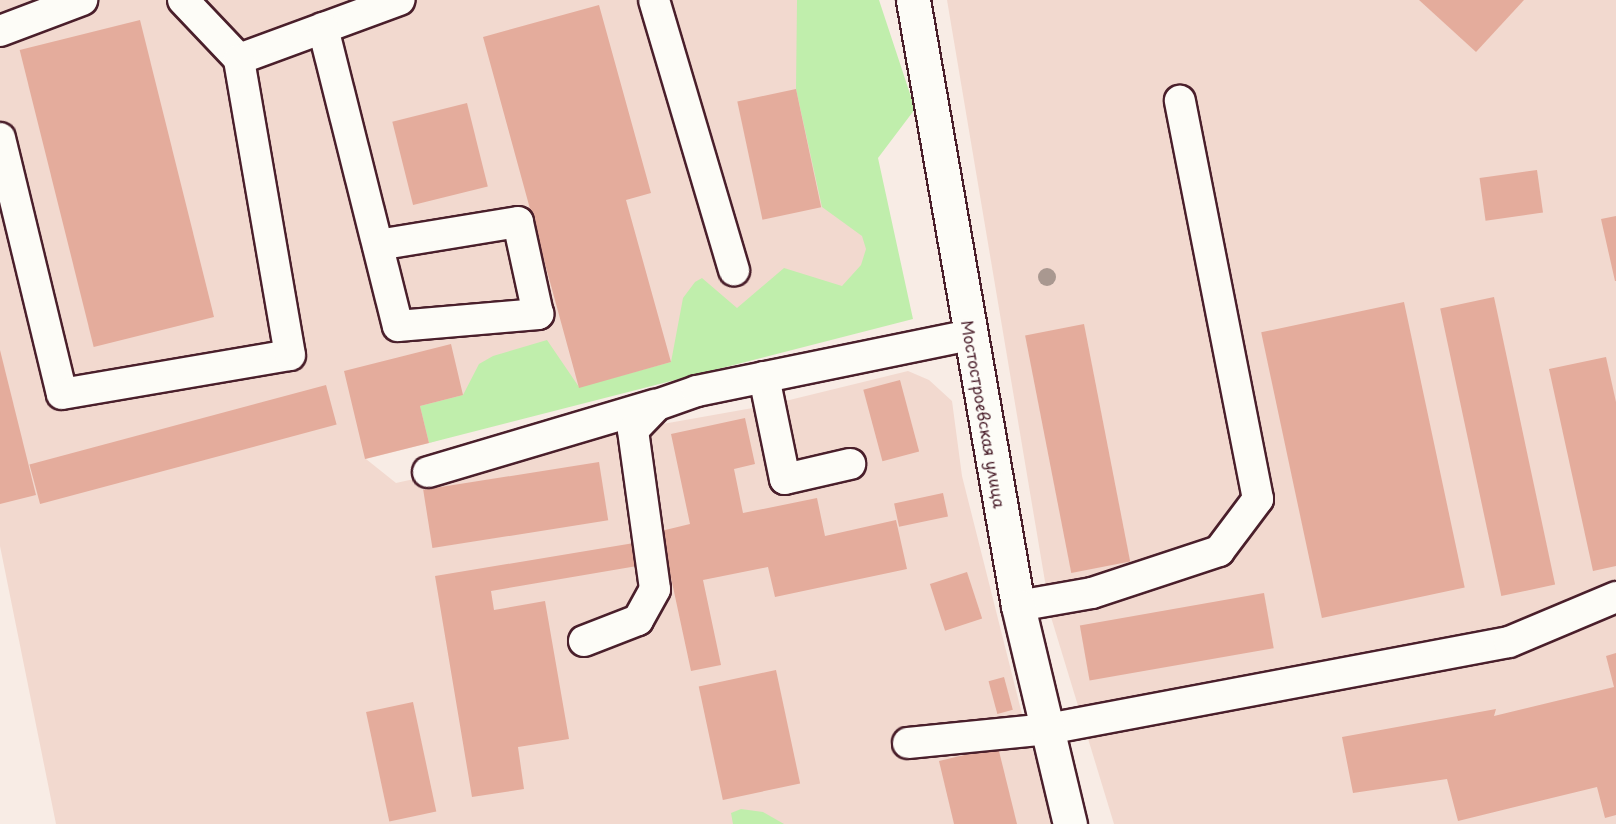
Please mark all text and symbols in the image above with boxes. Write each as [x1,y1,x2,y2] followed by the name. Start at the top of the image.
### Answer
[958,318,1010,510] street label: Мостостроевская улица

